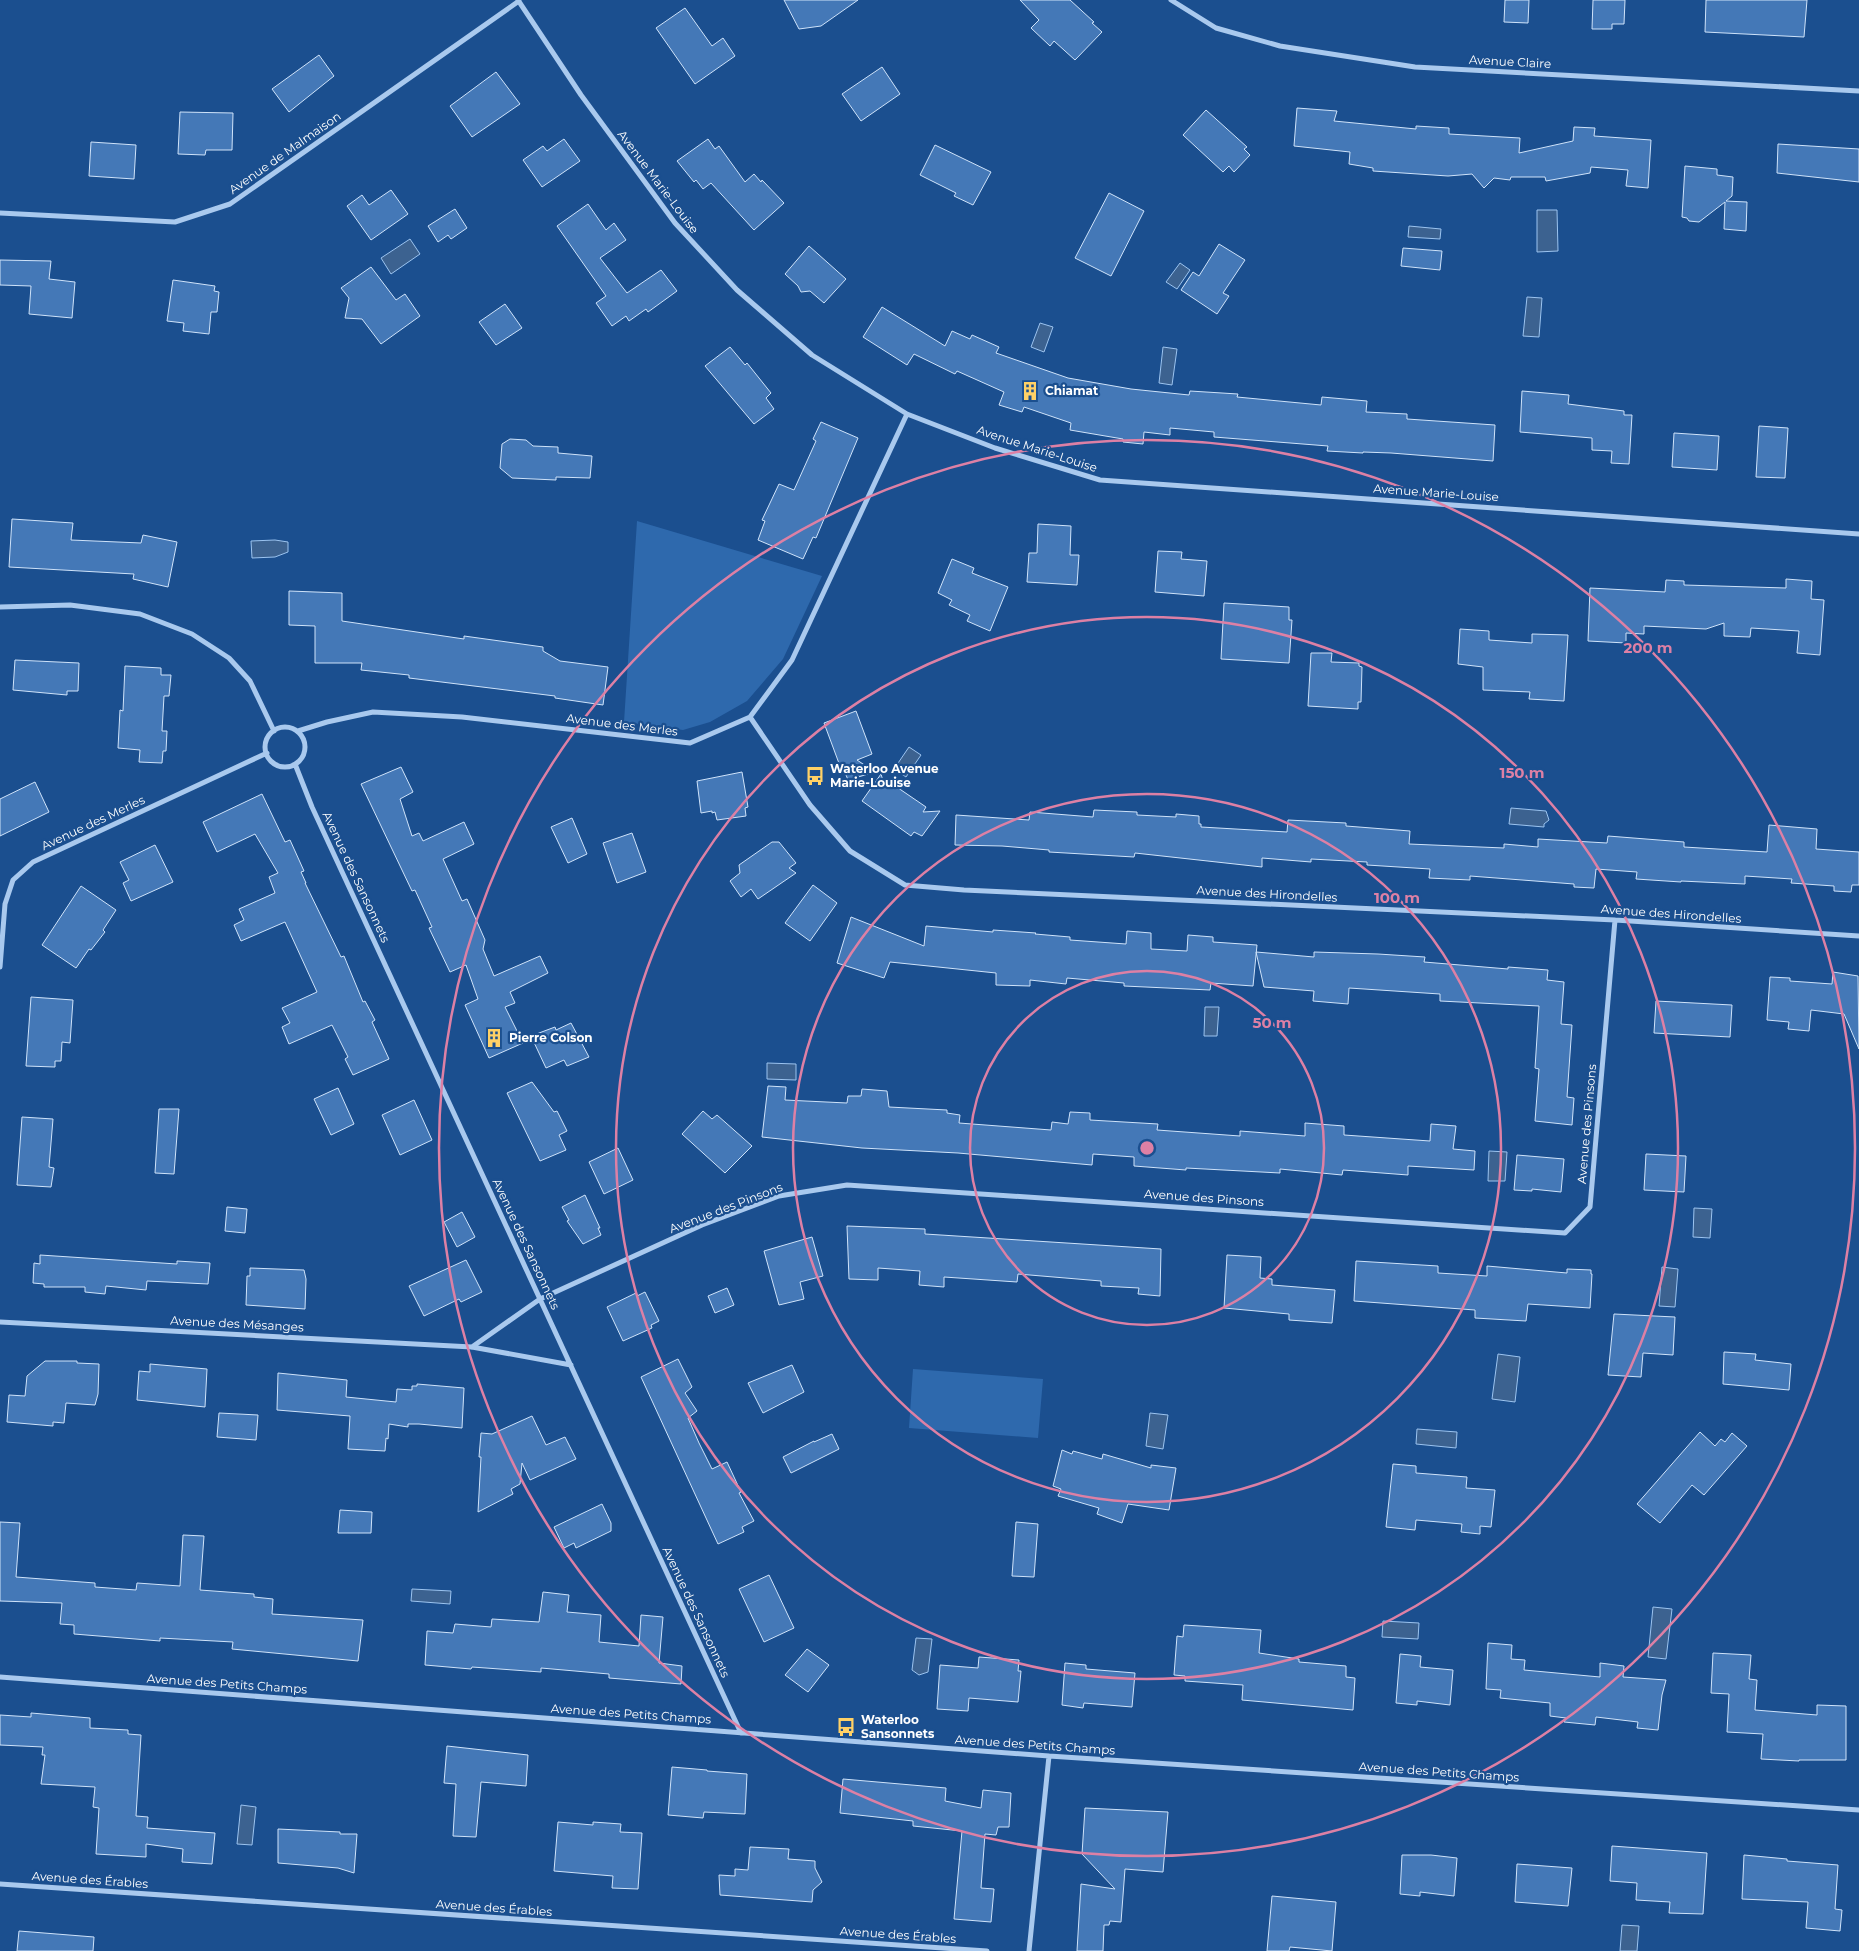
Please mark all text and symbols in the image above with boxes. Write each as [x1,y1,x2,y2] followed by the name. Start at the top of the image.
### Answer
[1468,52,1552,71] street label: Avenue Claire
[226,108,344,197] street label: Avenue de Malmaison
[615,127,702,236] street label: Avenue Marie-Louise
[1019,380,1041,402] building icon: Chiamat
[1045,383,1099,398] place label: Chiamat
[975,422,1099,475] street label: Avenue Marie-Louise
[1373,481,1499,504] street label: Avenue Marie-Louise
[1623,638,1673,657] text: 200 m
[565,710,679,739] street label: Avenue des Merles
[830,761,939,790] place label: Waterloo Avenue Marie-Louise
[1500,763,1544,782] text: 150 m
[804,765,826,787] bus stop icon: Waterloo Avenue Marie-Louise
[39,792,147,853] street label: Avenue des Merles
[319,809,394,945] street label: Avenue des Sansonnets
[1196,882,1338,905] street label: Avenue des Hirondelles
[1374,888,1420,907] text: 100 m
[1600,901,1742,926] street label: Avenue des Hirondelles
[1252,1013,1292,1032] text: 50 m
[483,1027,505,1049] building icon: Pierre Colson
[509,1030,593,1045] place label: Pierre Colson
[1574,1063,1599,1184] street label: Avenue des Pinsons
[1138,1139,1156,1157] centre of rings
[489,1176,564,1312] street label: Avenue des Sansonnets
[667,1179,785,1236] street label: Avenue des Pinsons
[1144,1186,1265,1209] street label: Avenue des Pinsons
[170,1313,304,1335] street label: Avenue des Mésanges
[659,1544,734,1680] street label: Avenue des Sansonnets
[146,1670,308,1697] street label: Avenue des Petits Champs
[550,1700,712,1727] street label: Avenue des Petits Champs
[861,1712,935,1741] place label: Waterloo Sansonnets
[835,1716,857,1738] bus stop icon: Waterloo Sansonnets
[954,1731,1116,1758] street label: Avenue des Petits Champs
[1358,1758,1520,1785] street label: Avenue des Petits Champs
[31,1868,149,1891] street label: Avenue des Érables
[435,1896,553,1919] street label: Avenue des Érables
[839,1923,957,1946] street label: Avenue des Érables

